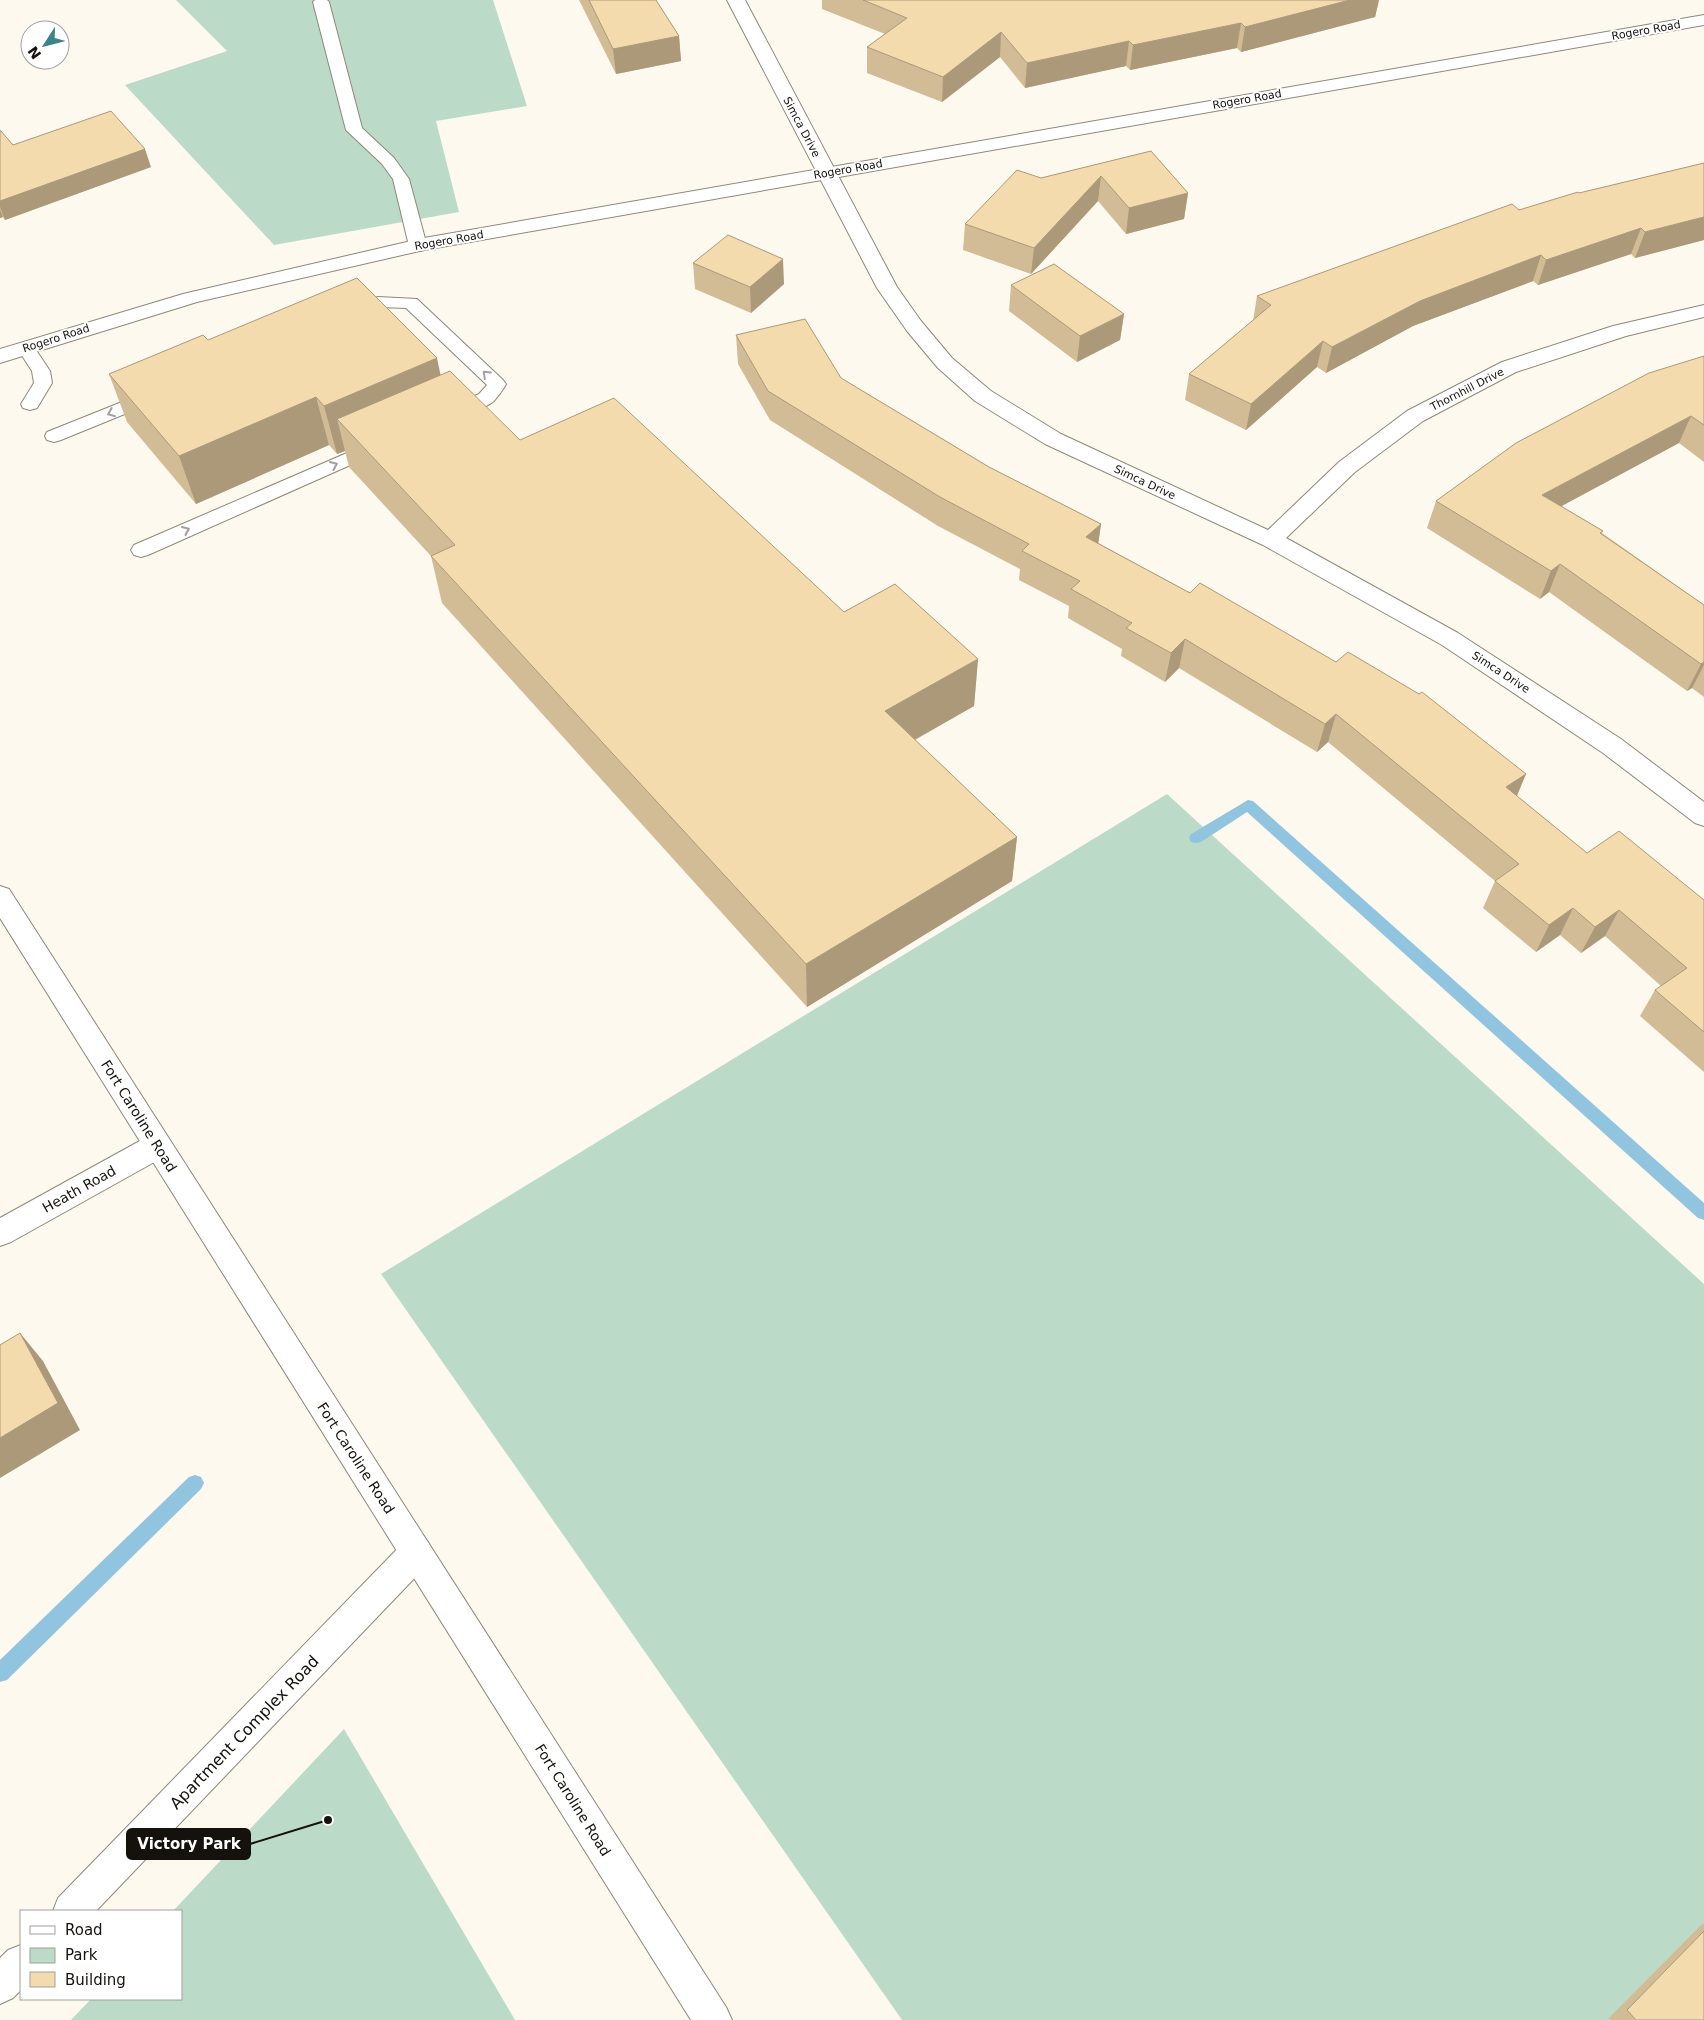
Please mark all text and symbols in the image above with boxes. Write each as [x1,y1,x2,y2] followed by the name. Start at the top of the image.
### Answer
[1611,18,1682,43] street label: Rogero Road
[20,20,70,70] north arrow
[25,43,44,62] text: N
[1212,87,1283,112] street label: Rogero Road
[780,95,823,160] street label: Simca Drive
[813,157,884,182] street label: Rogero Road
[414,228,485,253] street label: Rogero Road
[21,322,91,355] street label: Rogero Road
[1427,365,1506,414] street label: Thornhill Drive
[483,371,492,380] one-way arrow
[107,406,116,417] one-way arrow
[329,460,338,471] one-way arrow
[1112,463,1178,502] street label: Simca Drive
[181,526,190,537] one-way arrow
[1469,649,1532,696] street label: Simca Drive
[98,1057,180,1175] street label: Fort Caroline Road
[39,1162,119,1216] street label: Heath Road
[314,1400,398,1516] street label: Fort Caroline Road
[166,1652,323,1813] street label: Apartment Complex Road
[532,1741,614,1859] street label: Fort Caroline Road
[127,1829,250,1859] callout: Victory Park
[137,1835,242,1853] text: Victory Park
[20,1910,182,2000] legend
[65,1921,103,1939] text: Road
[65,1946,98,1964] text: Park
[65,1971,126,1989] text: Building

